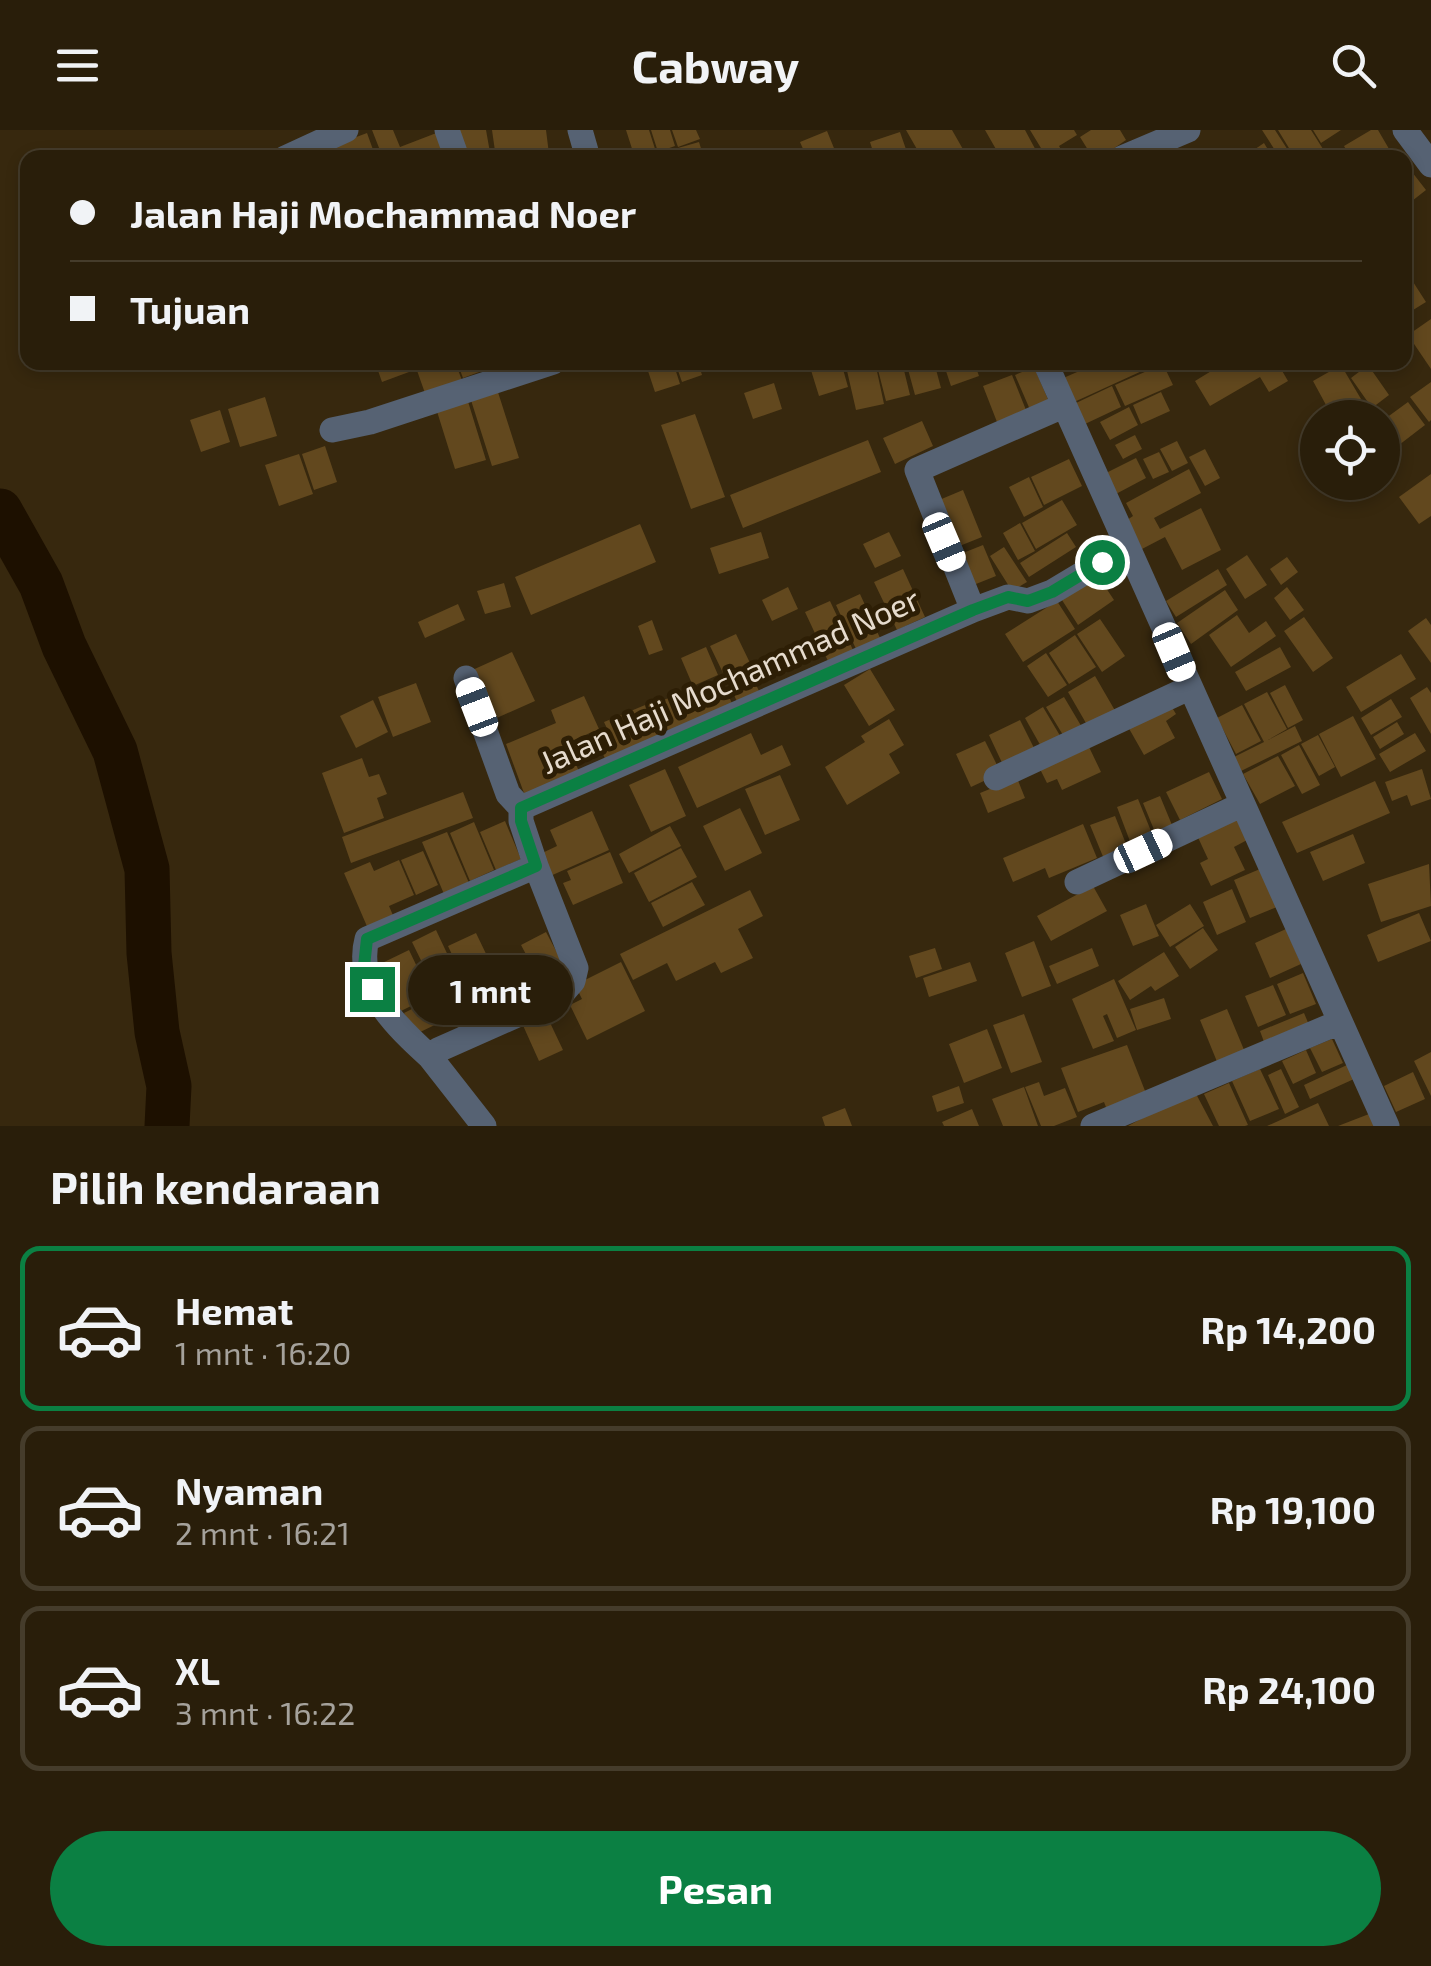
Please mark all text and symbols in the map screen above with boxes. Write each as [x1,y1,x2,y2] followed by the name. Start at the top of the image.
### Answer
[50,38,105,93] icon: menu
[632,38,799,92] text: Cabway
[1326,38,1381,93] icon: search
[130,190,636,236] text: Jalan Haji Mochammad Noer
[130,286,250,332] text: Tujuan
[1300,400,1400,500] map controls
[1300,400,1400,500] button: locate
[918,509,970,575] car
[1080,540,1125,585] route start
[534,578,925,781] street label: Jalan Haji Mochammad Noer
[1148,619,1200,685] car
[452,674,502,740] car
[1109,825,1177,877] car
[407,954,572,1024] callout: 1 mnt
[350,967,395,1012] route end
[450,971,531,1009] text: 1 mnt
[50,1159,381,1213] text: Pilih kendaraan
[55,1284,145,1374] icon: car
[175,1287,293,1333] text: Hemat
[1201,1306,1376,1352] text: Rp 14,200
[175,1333,351,1371] text: 1 mnt · 16:20
[55,1464,145,1554] icon: car
[175,1467,323,1513] text: Nyaman
[1210,1486,1376,1532] text: Rp 19,100
[175,1513,350,1551] text: 2 mnt · 16:21
[55,1644,145,1734] icon: car
[175,1647,220,1693] text: XL
[1202,1666,1376,1712] text: Rp 24,100
[175,1693,355,1731] text: 3 mnt · 16:22
[50,1831,1381,1946] button: Pesan

